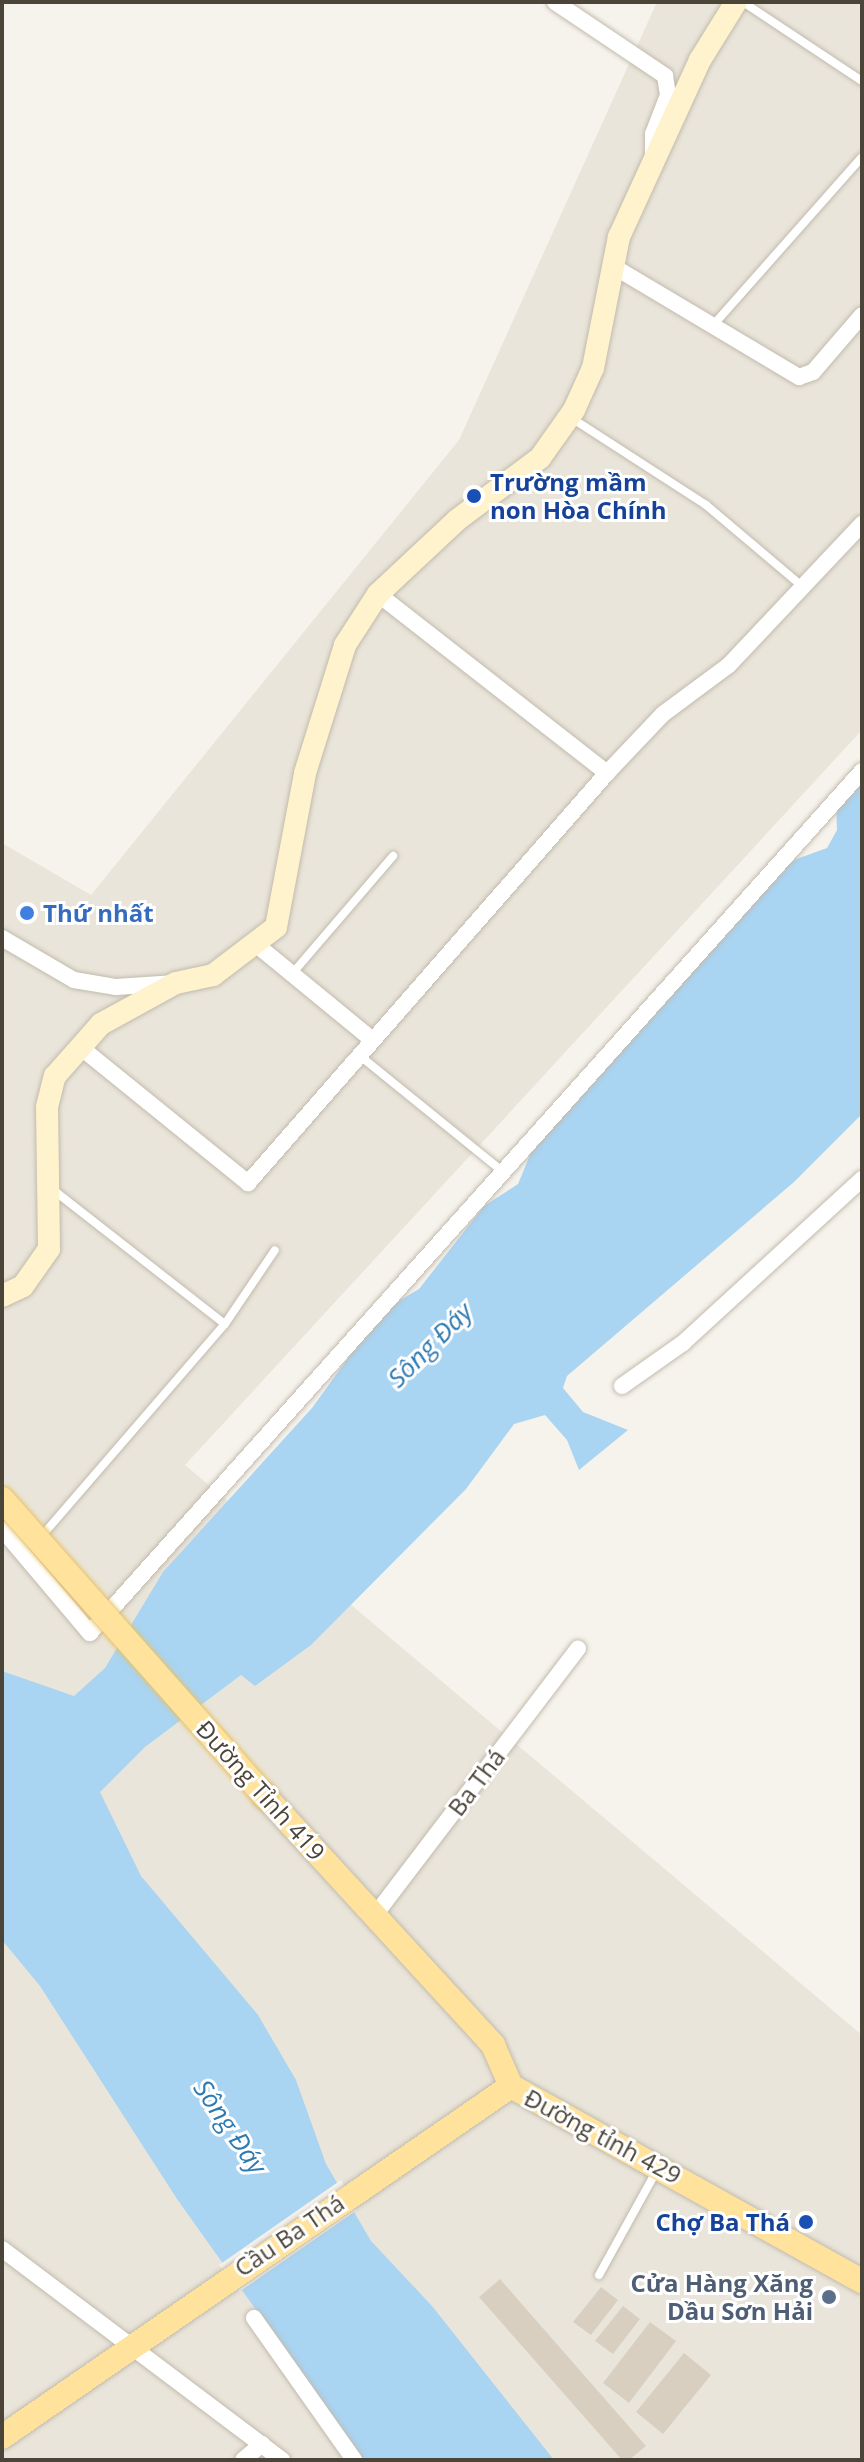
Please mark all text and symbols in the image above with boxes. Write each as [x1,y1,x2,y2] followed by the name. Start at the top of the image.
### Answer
[490,468,667,524] place label: Trường mầm non Hòa Chính
[465,487,483,505] marker: Trường mầm non Hòa Chính
[43,899,154,927] place label: Thứ nhất
[18,904,36,922] marker: Thứ nhất
[381,1296,479,1394] water label: Sông Đáy
[191,1714,331,1866] street label: Đường Tỉnh 419
[442,1743,510,1821] street label: Ba Thá
[187,2074,273,2180] water label: Sông Đáy
[520,2083,686,2189] street label: Đường tỉnh 429
[229,2188,349,2282] street label: Cầu Ba Thá
[655,2208,790,2236] place label: Chợ Ba Thá
[797,2213,815,2231] marker: Chợ Ba Thá
[630,2269,813,2325] place label: Cửa Hàng Xăng Dầu Sơn Hải
[820,2288,838,2306] marker: Cửa Hàng Xăng Dầu Sơn Hải

